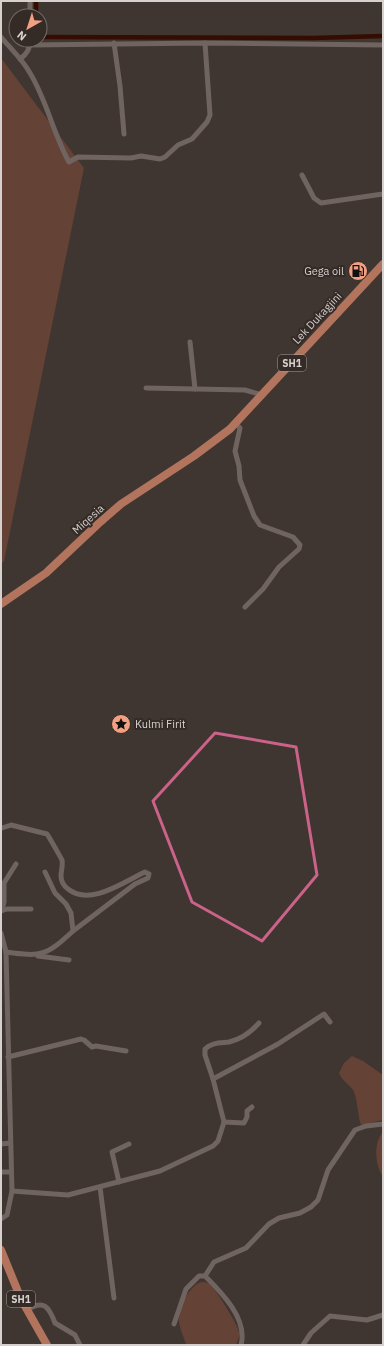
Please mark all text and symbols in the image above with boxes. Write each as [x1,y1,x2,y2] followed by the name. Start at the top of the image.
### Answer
[8,8,48,48] north arrow
[14,28,29,44] text: N
[347,260,369,282] fuel station icon: Gega oil
[304,264,344,278] place label: Gega oil
[290,289,344,347] street label: Lek Dukagjini
[278,355,306,371] road number: SH1
[69,501,107,537] street label: Miqesia
[110,713,132,735] place icon: Kulmi Firit
[135,717,186,731] place label: Kulmi Firit
[7,1291,35,1307] road number: SH1

